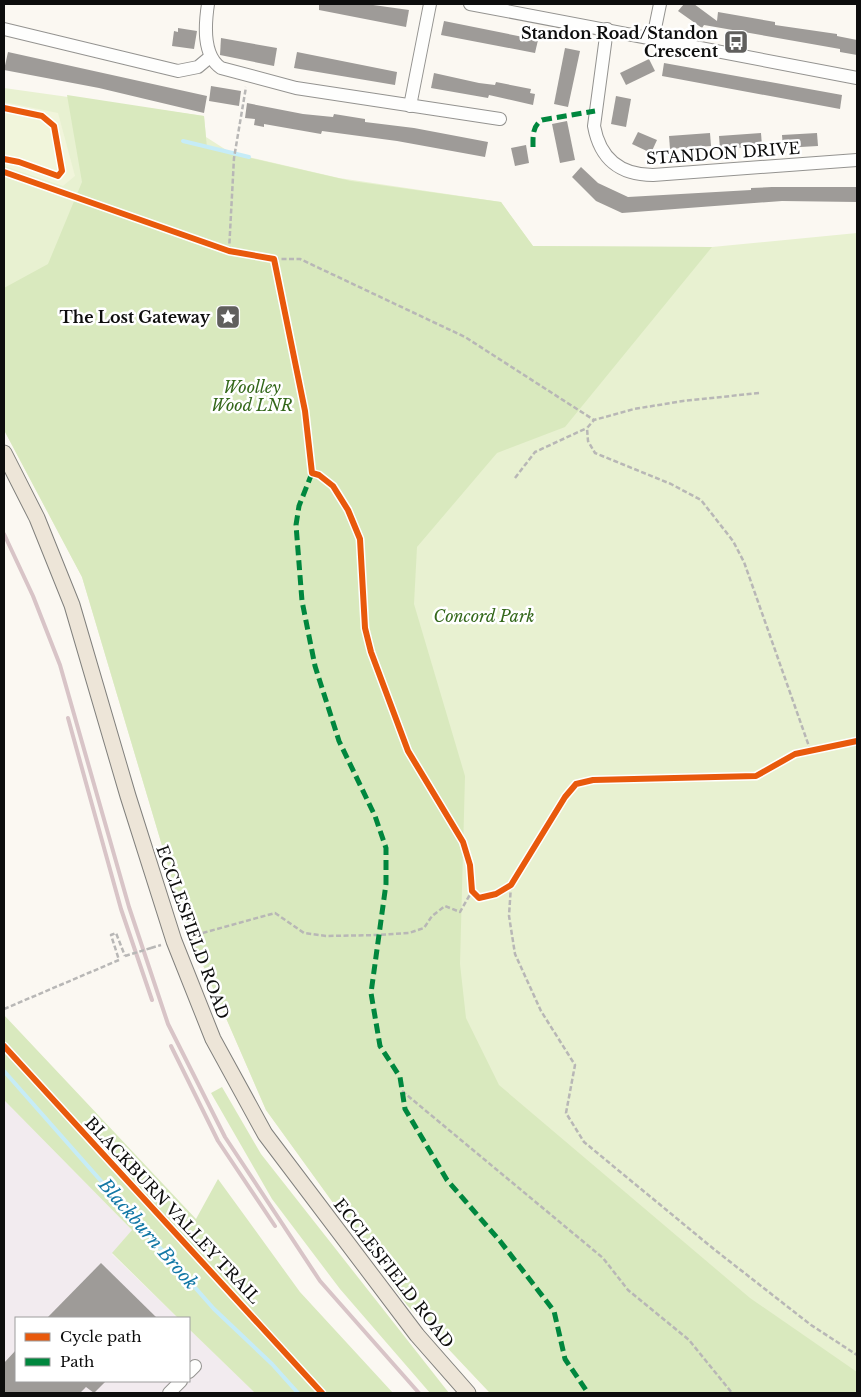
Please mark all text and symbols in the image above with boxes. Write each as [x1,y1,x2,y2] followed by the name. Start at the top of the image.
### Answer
[521,23,719,61] place label: Standon Road/Standon Crescent
[723,29,749,55] bus stop icon: Standon Road/Standon Crescent
[645,138,801,168] street label: STANDON DRIVE
[215,304,241,330] place icon: The Lost Gateway
[60,307,211,327] place label: The Lost Gateway
[211,377,293,415] park label: Woolley Wood LNR
[434,606,534,626] park label: Concord Park
[152,842,234,1022] street label: ECCLESFIELD ROAD
[81,1113,265,1308] street label: BLACKBURN VALLEY TRAIL
[93,1173,202,1294] water label: Blackburn Brook
[330,1194,458,1352] street label: ECCLESFIELD ROAD
[15,1317,190,1382] legend
[60,1327,142,1346] text: Cycle path
[60,1352,94,1371] text: Path

